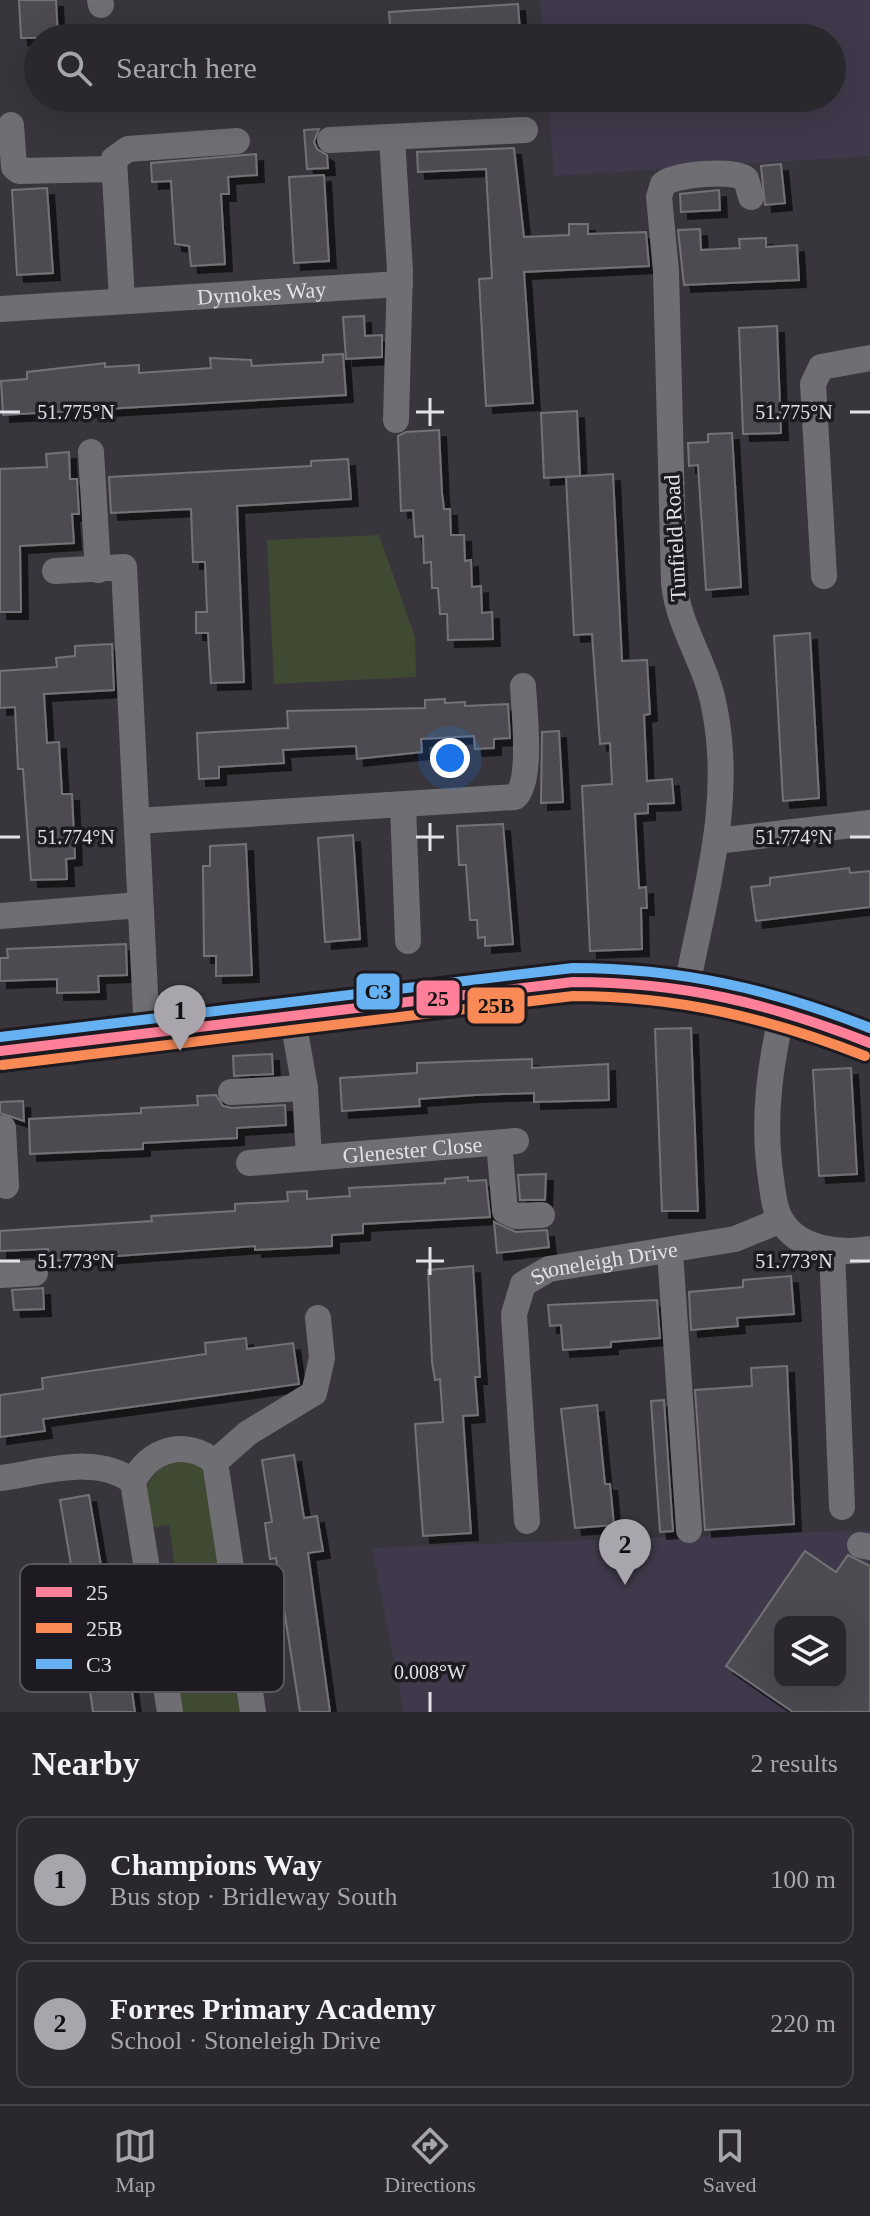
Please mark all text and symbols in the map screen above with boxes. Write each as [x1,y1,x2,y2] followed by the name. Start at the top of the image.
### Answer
[24,24,846,112] search box
[52,46,96,90] icon: search
[116,51,257,84] text: Search here
[196,276,327,309] street label: Dymokes Way
[37,401,115,423] text: 51.775°N
[755,401,833,423] text: 51.775°N
[659,474,691,602] street label: Tunfield Road
[430,738,470,778] your location
[37,826,115,848] text: 51.774°N
[755,826,833,848] text: 51.774°N
[355,972,401,1011] line badge: C3
[365,979,391,1004] text: C3
[415,979,461,1017] line badge: 25
[154,985,206,1051] pin: 1
[427,986,449,1011] text: 25
[466,986,526,1025] line badge: 25B
[478,993,515,1018] text: 25B
[342,1131,483,1168] street label: Glenester Close
[526,1236,679,1290] street label: Stoneleigh Drive
[37,1250,115,1272] text: 51.773°N
[755,1250,833,1272] text: 51.773°N
[599,1519,651,1585] pin: 2
[20,1564,284,1692] legend
[86,1580,108,1605] text: 25
[86,1616,123,1641] text: 25B
[774,1616,846,1688] map controls
[774,1616,846,1688] button: layers
[86,1652,112,1677] text: C3
[394,1661,466,1683] text: 0.008°W
[32,1745,140,1782] text: Nearby
[751,1749,838,1778] text: 2 results
[110,1848,322,1881] text: Champions Way
[54,1865,67,1894] text: 1
[770,1865,836,1894] text: 100 m
[110,1882,397,1911] text: Bus stop · Bridleway South
[110,1992,436,2025] text: Forres Primary Academy
[54,2009,67,2038] text: 2
[770,2009,836,2038] text: 220 m
[110,2026,381,2055] text: School · Stoneleigh Drive
[113,2124,157,2198] tab: Map
[384,2124,476,2198] tab: Directions
[703,2124,757,2198] tab: Saved

